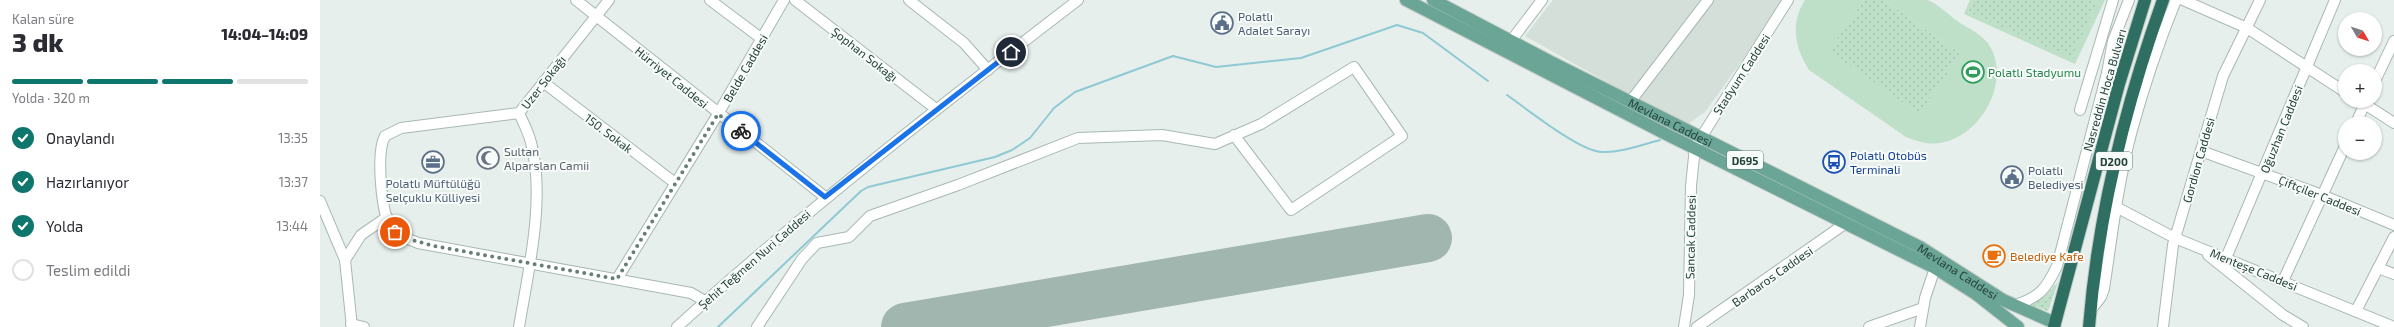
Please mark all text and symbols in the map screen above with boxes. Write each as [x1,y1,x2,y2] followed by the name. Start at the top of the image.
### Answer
[1238,9,1310,37] place label: Polatlı Adalet Sarayı
[1209,10,1235,36] public building icon: Polatlı Adalet Sarayı
[12,11,74,27] text: Kalan süre
[2338,12,2382,56] north arrow
[2338,12,2382,160] map controls
[828,24,901,86] street label: Şophan Sokağı
[221,25,308,43] text: 14:04–14:09
[12,26,64,57] text: 3 dk
[2080,27,2128,153] street label: Nasreddin Hoca Bulvarı
[1710,31,1772,117] street label: Stadyum Caddesi
[720,32,770,104] street label: Belde Caddesi
[994,35,1028,69] pin
[1000,41,1022,63] icon: home
[633,43,711,111] street label: Hürriyet Caddesi
[518,53,568,111] street label: Uzer Sokağı
[1960,59,1986,85] sports icon: Polatlı Stadyumu
[2338,64,2382,108] button: +
[1988,65,2081,79] place label: Polatlı Stadyumu
[2257,83,2305,175] street label: Oğuzhan Caddesi
[12,90,90,106] text: Yolda · 320 m
[1626,95,1715,149] street label: Mevlana Caddesi
[582,110,636,156] street label: 150. Sokak
[721,111,761,151] courier
[2179,116,2217,204] street label: Gordion Caddesi
[2338,116,2382,160] button: −
[730,120,752,142] icon: bike
[12,127,34,149] icon: check
[46,129,115,147] text: Onaylandı
[278,130,308,146] text: 13:35
[504,144,589,172] place label: Sultan Alparslan Camii
[475,145,501,171] mosque icon: Sultan Alparslan Camii
[1850,148,1927,176] place label: Polatlı Otobüs Terminali
[420,149,446,175] office icon: Polatlı Müftülüğü Selçuklu Külliyesi
[1821,149,1847,175] bus stop icon: Polatlı Otobüs Terminali
[1727,151,1763,169] road number: D695
[2096,152,2132,170] road number: D200
[2028,163,2084,191] place label: Polatlı Belediyesi
[1999,164,2025,190] public building icon: Polatlı Belediyesi
[12,171,34,193] icon: check
[2276,172,2363,219] street label: Çiftçiler Caddesi
[46,173,129,191] text: Hazırlanıyor
[279,174,308,190] text: 13:37
[385,176,481,205] place label: Polatlı Müftülüğü Selçuklu Külliyesi
[1682,195,1698,279] street label: Sancak Caddesi
[695,206,814,313] street label: Şehit Teğmen Nuri Caddesi
[12,215,34,237] icon: check
[378,215,412,249] pin
[46,217,83,235] text: Yolda
[277,218,308,234] text: 13:44
[384,221,406,243] icon: bag
[1915,240,2001,302] street label: Mevlana Caddesi
[1729,243,1815,309] street label: Barbaros Caddesi
[1981,243,2007,269] cafe icon: Belediye Kafe
[2208,245,2300,294] street label: Menteşe Caddesi
[2010,249,2084,263] place label: Belediye Kafe
[46,261,131,279] text: Teslim edildi

